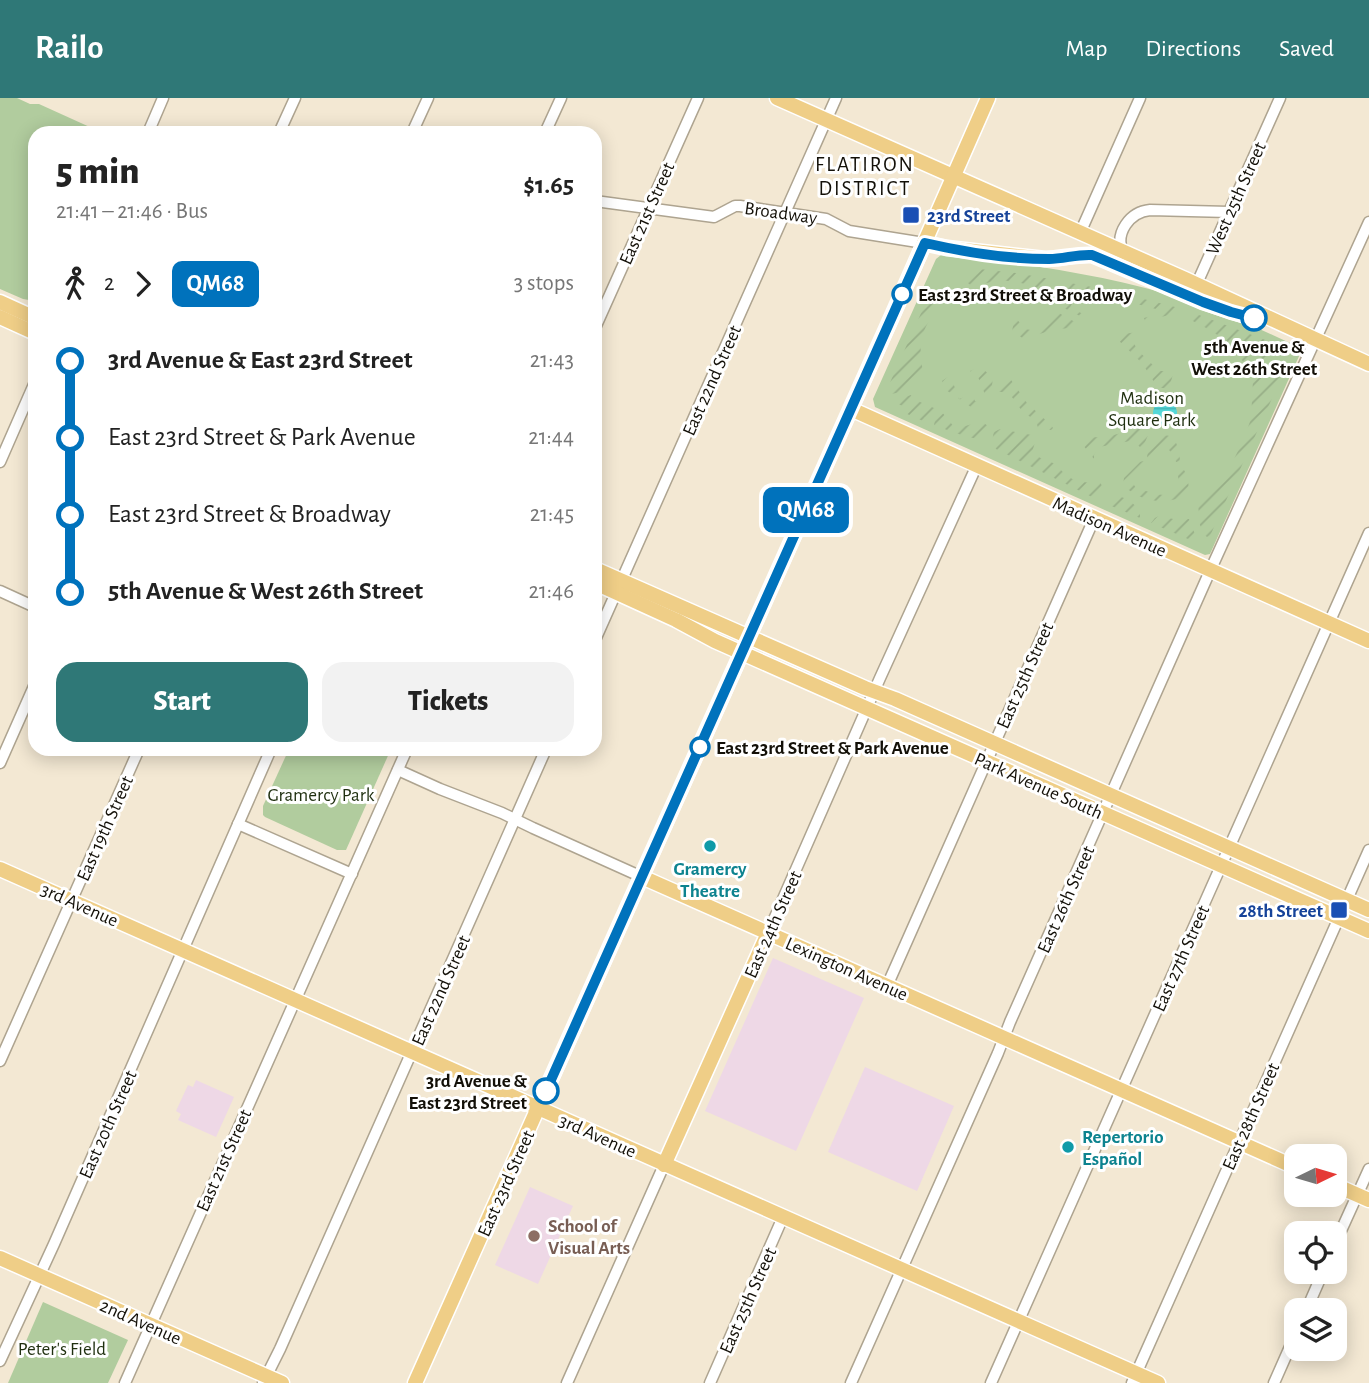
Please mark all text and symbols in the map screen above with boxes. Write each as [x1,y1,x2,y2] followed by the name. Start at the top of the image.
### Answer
[35,32,104,65] text: Railo
[1065,37,1107,61] text: Map
[1145,37,1241,61] text: Directions
[1279,37,1334,61] text: Saved
[1203,139,1270,258] street label: West 25th Street
[56,153,140,191] text: 5 min
[815,154,915,199] district label: FLATIRON DISTRICT
[616,160,678,268] street label: East 21st Street
[523,172,574,198] text: $1.65
[743,199,818,228] street label: Broadway
[56,200,208,223] text: 21:41 – 21:46 · Bus
[901,205,921,225] marker: 23rd Street
[927,207,1011,226] place label: 23rd Street
[56,265,94,303] icon: walk
[124,265,162,303] icon: forward
[104,272,114,295] text: 2
[186,272,245,296] text: QM68
[514,272,574,295] text: 3 stops
[892,284,912,304] marker: East 23rd Street & Broadway
[918,286,1133,305] place label: East 23rd Street & Broadway
[1241,305,1267,331] marker: 5th Avenue & West 26th Street
[680,323,745,439] street label: East 22nd Street
[1191,338,1318,379] place label: 5th Avenue & West 26th Street
[108,347,413,373] text: 3rd Avenue & East 23rd Street
[530,349,574,372] text: 21:43
[1108,389,1196,430] park label: Madison Square Park
[108,424,416,450] text: East 23rd Street & Park Avenue
[528,426,574,449] text: 21:44
[757,487,855,533] line badge: QM68
[1050,494,1169,561] street label: Madison Avenue
[777,498,835,522] text: QM68
[108,501,391,527] text: East 23rd Street & Broadway
[530,503,574,526] text: 21:45
[108,578,423,604] text: 5th Avenue & West 26th Street
[528,580,574,603] text: 21:46
[993,620,1057,732] street label: East 25th Street
[56,662,308,742] button: Start
[322,662,574,742] button: Tickets
[690,737,710,757] marker: East 23rd Street & Park Avenue
[716,739,949,758] place label: East 23rd Street & Park Avenue
[971,750,1105,823] street label: Park Avenue South
[74,773,137,884] street label: East 19th Street
[268,786,375,805] park label: Gramercy Park
[702,838,718,854] marker: Gramercy Theatre
[1034,843,1098,956] street label: East 26th Street
[673,860,747,901] place label: Gramercy Theatre
[741,868,806,981] street label: East 24th Street
[38,880,121,931] street label: 3rd Avenue
[1329,900,1349,920] marker: 28th Street
[1238,902,1324,921] place label: 28th Street
[1149,903,1213,1015] street label: East 27th Street
[409,933,474,1049] street label: East 22nd Street
[782,934,910,1005] street label: Lexington Avenue
[1219,1060,1283,1173] street label: East 28th Street
[76,1068,141,1182] street label: East 20th Street
[408,1072,528,1113] place label: 3rd Avenue & East 23rd Street
[533,1078,559,1104] marker: 3rd Avenue & East 23rd Street
[193,1107,255,1215] street label: East 21st Street
[556,1111,639,1162] street label: 3rd Avenue
[474,1128,538,1240] street label: East 23rd Street
[1082,1128,1164,1169] place label: Repertorio Español
[1060,1139,1076,1155] marker: Repertorio Español
[1284,1144,1348,1208] north arrow
[1284,1144,1347,1361] map controls
[548,1217,630,1258] place label: School of Visual Arts
[1284,1221,1347,1284] button: locate
[526,1228,542,1244] marker: School of Visual Arts
[716,1245,780,1357] street label: East 25th Street
[97,1296,184,1349] street label: 2nd Avenue
[1284,1298,1347,1361] button: layers
[18,1340,106,1359] park label: Peter's Field

